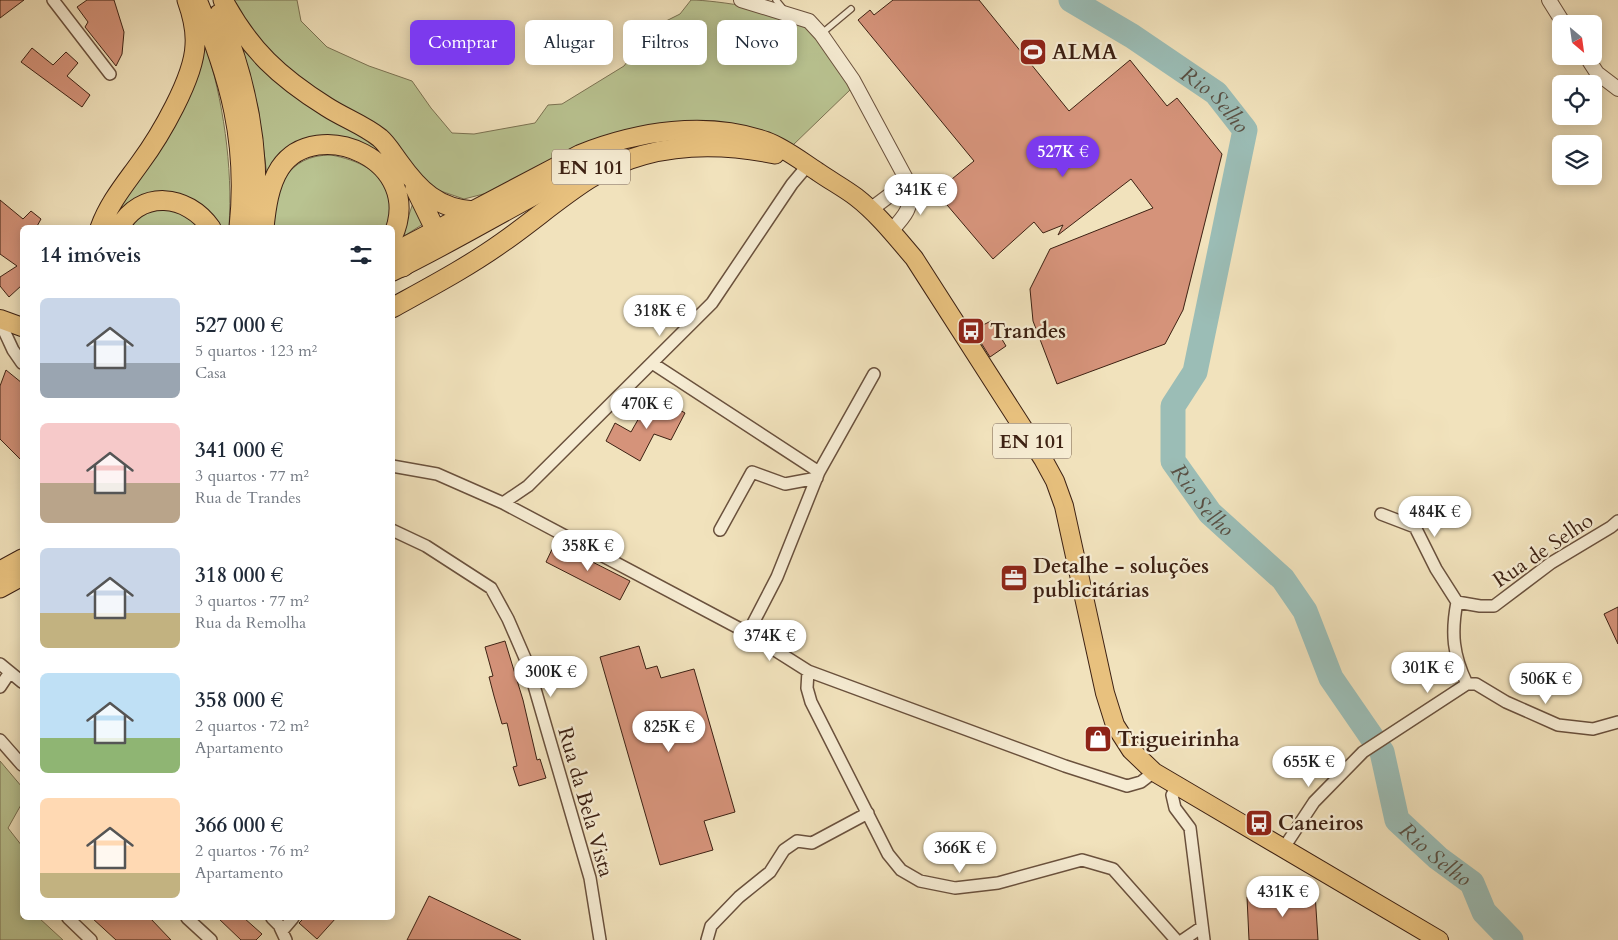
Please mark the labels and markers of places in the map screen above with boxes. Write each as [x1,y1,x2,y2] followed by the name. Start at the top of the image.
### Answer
[1018,37,1048,67] sports icon: ALMA
[1052,38,1118,67] place label: ALMA
[1022,136,1104,178] pin: 527K €
[880,174,962,216] pin: 341K €
[619,294,701,337] pin: 318K €
[956,316,986,346] bus stop icon: Trandes
[990,317,1066,346] place label: Trandes
[606,388,688,430] pin: 470K €
[1394,496,1476,538] pin: 484K €
[547,530,629,572] pin: 358K €
[1033,552,1209,605] place label: Detalhe - soluções publicitárias
[999,563,1029,593] office icon: Detalhe - soluções publicitárias
[729,620,811,662] pin: 374K €
[1387,652,1469,694] pin: 301K €
[510,656,592,698] pin: 300K €
[1505,662,1587,705] pin: 506K €
[628,710,710,753] pin: 825K €
[1083,724,1113,754] shop icon: Trigueirinha
[1117,725,1240,754] place label: Trigueirinha
[1268,746,1350,788] pin: 655K €
[1244,808,1274,838] bus stop icon: Caneiros
[1278,809,1364,838] place label: Caneiros
[919,832,1001,874] pin: 366K €
[1242,876,1324,918] pin: 431K €

